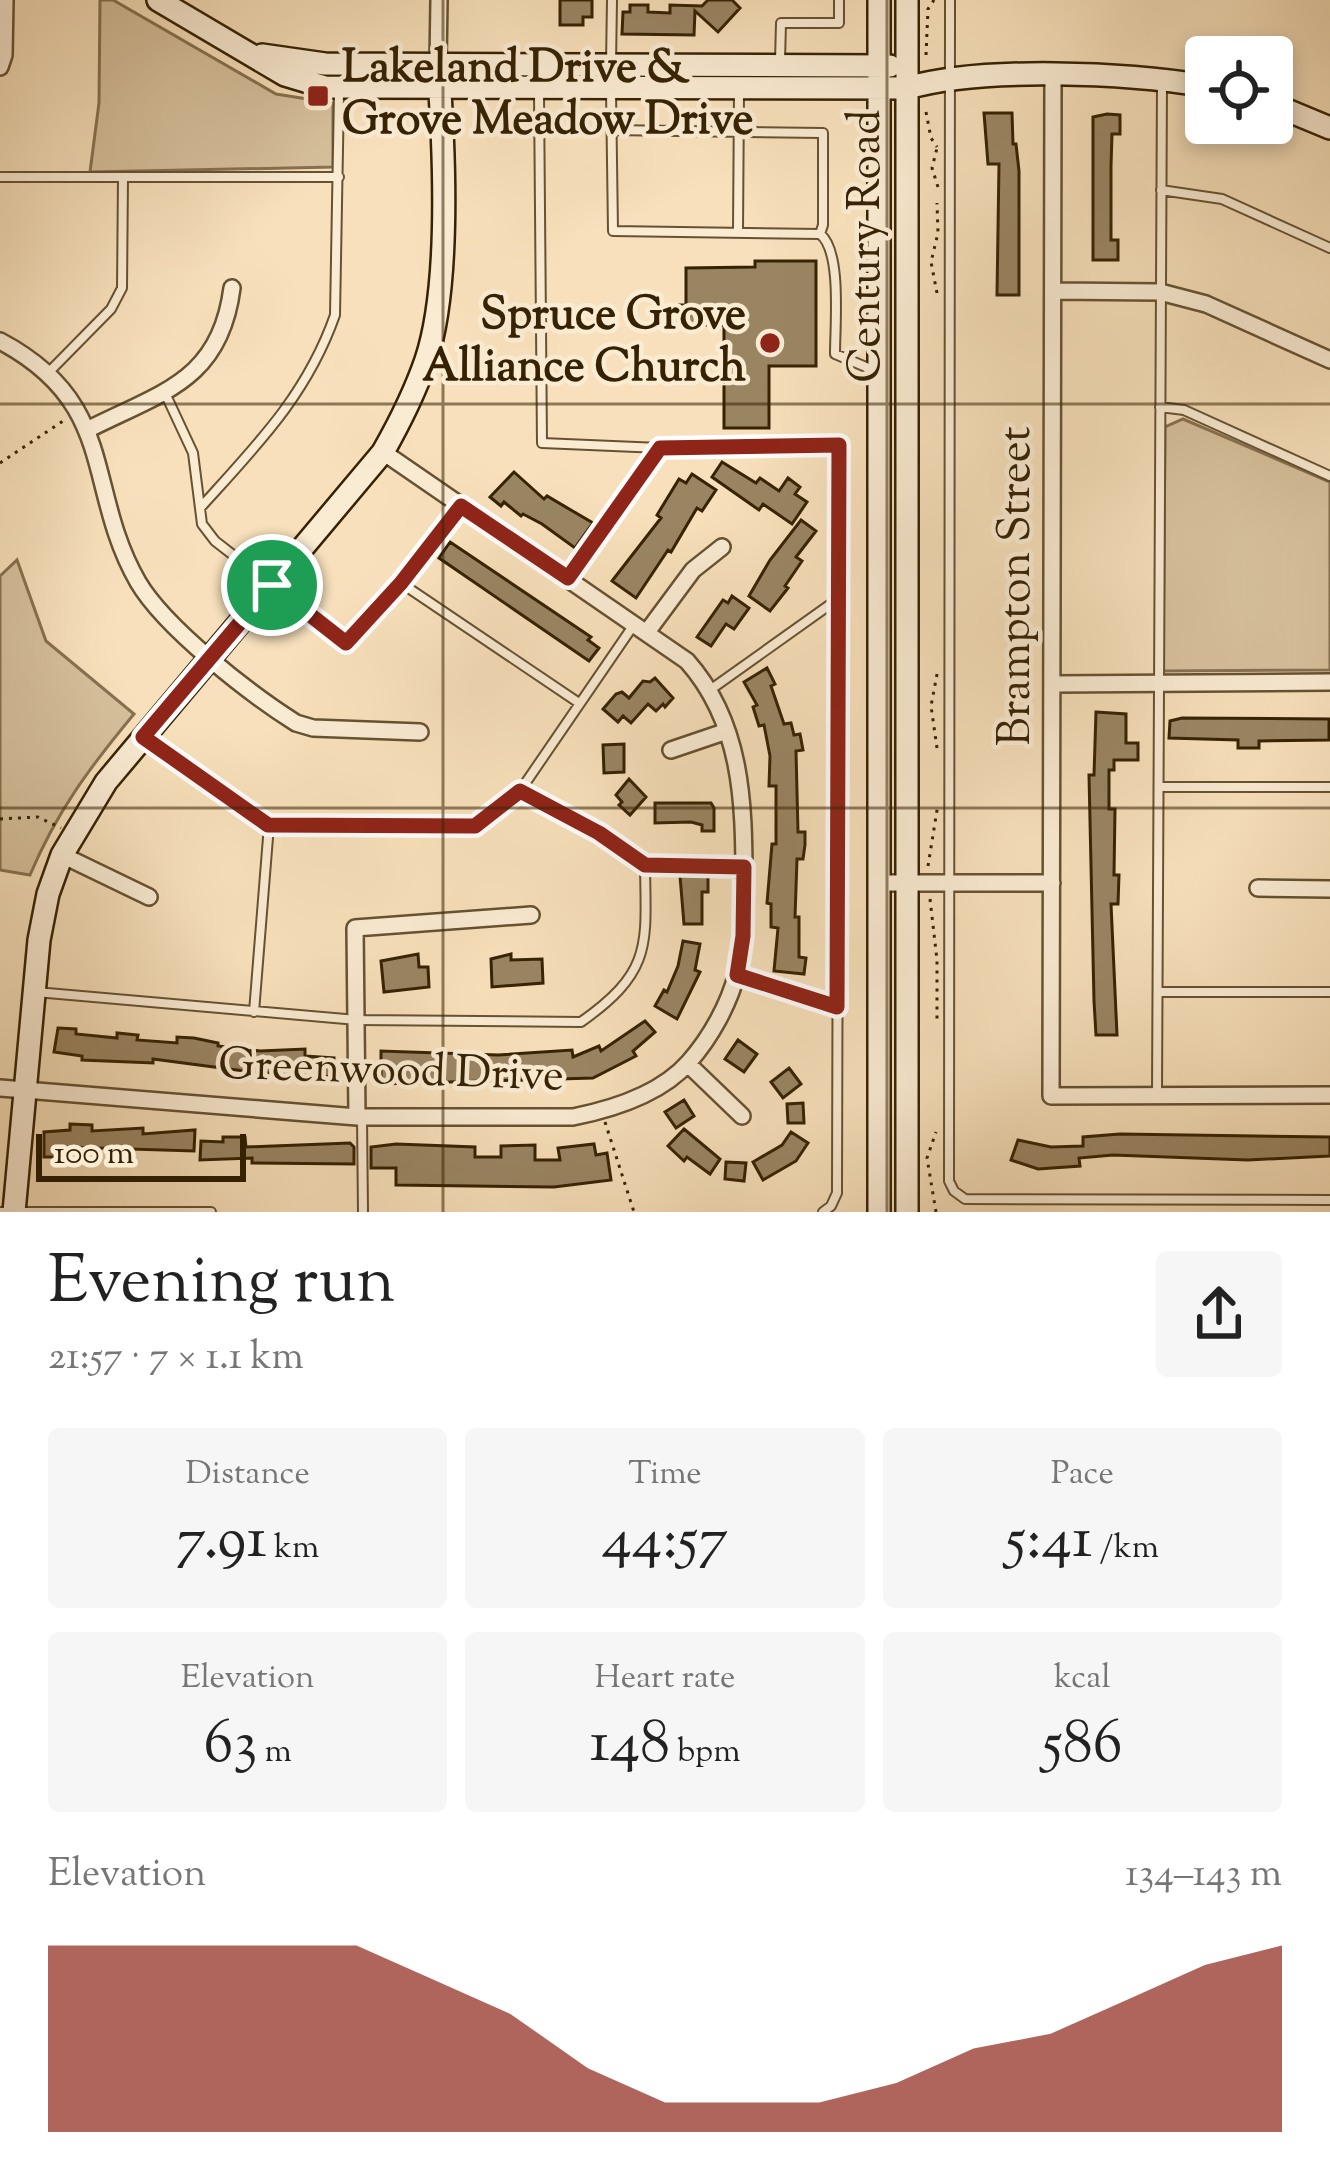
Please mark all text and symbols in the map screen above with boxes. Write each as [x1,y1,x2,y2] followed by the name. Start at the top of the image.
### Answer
[1185,36,1293,144] map controls
[1185,36,1293,144] button: locate
[342,38,753,155] place label: Lakeland Drive & Grove Meadow Drive
[305,83,331,109] marker: Lakeland Drive & Grove Meadow Drive
[836,109,901,383] street label: Century Road
[422,285,747,402] place label: Spruce Grove Alliance Church
[757,330,783,356] marker: Spruce Grove Alliance Church
[986,426,1051,746] street label: Brampton Street
[221,534,323,636] pin
[239,552,305,618] icon: arrive
[217,1034,565,1112] street label: Greenwood Drive
[36,1128,246,1181] scale bar
[54,1131,134,1179] text: 100 m
[48,1238,395,1333] text: Evening run
[1156,1251,1282,1377] button: share
[48,1331,304,1387] text: 21:57 · 7 × 1.1 km
[185,1451,310,1499] text: Distance
[628,1451,702,1499] text: Time
[1051,1451,1114,1499] text: Pace
[176,1499,267,1586] text: 7.91
[602,1499,728,1586] text: 44:57
[1006,1499,1092,1586] text: 5:41
[267,1525,319,1573] text: km
[1092,1525,1159,1573] text: /km
[181,1655,315,1703] text: Elevation
[595,1655,735,1703] text: Heart rate
[1054,1655,1111,1703] text: kcal
[203,1703,258,1790] text: 63
[589,1703,670,1790] text: 148
[1042,1703,1123,1790] text: 586
[258,1729,292,1777] text: m
[670,1729,740,1777] text: bpm
[48,1848,206,1904] text: Elevation
[1125,1848,1282,1904] text: 134–143 m

